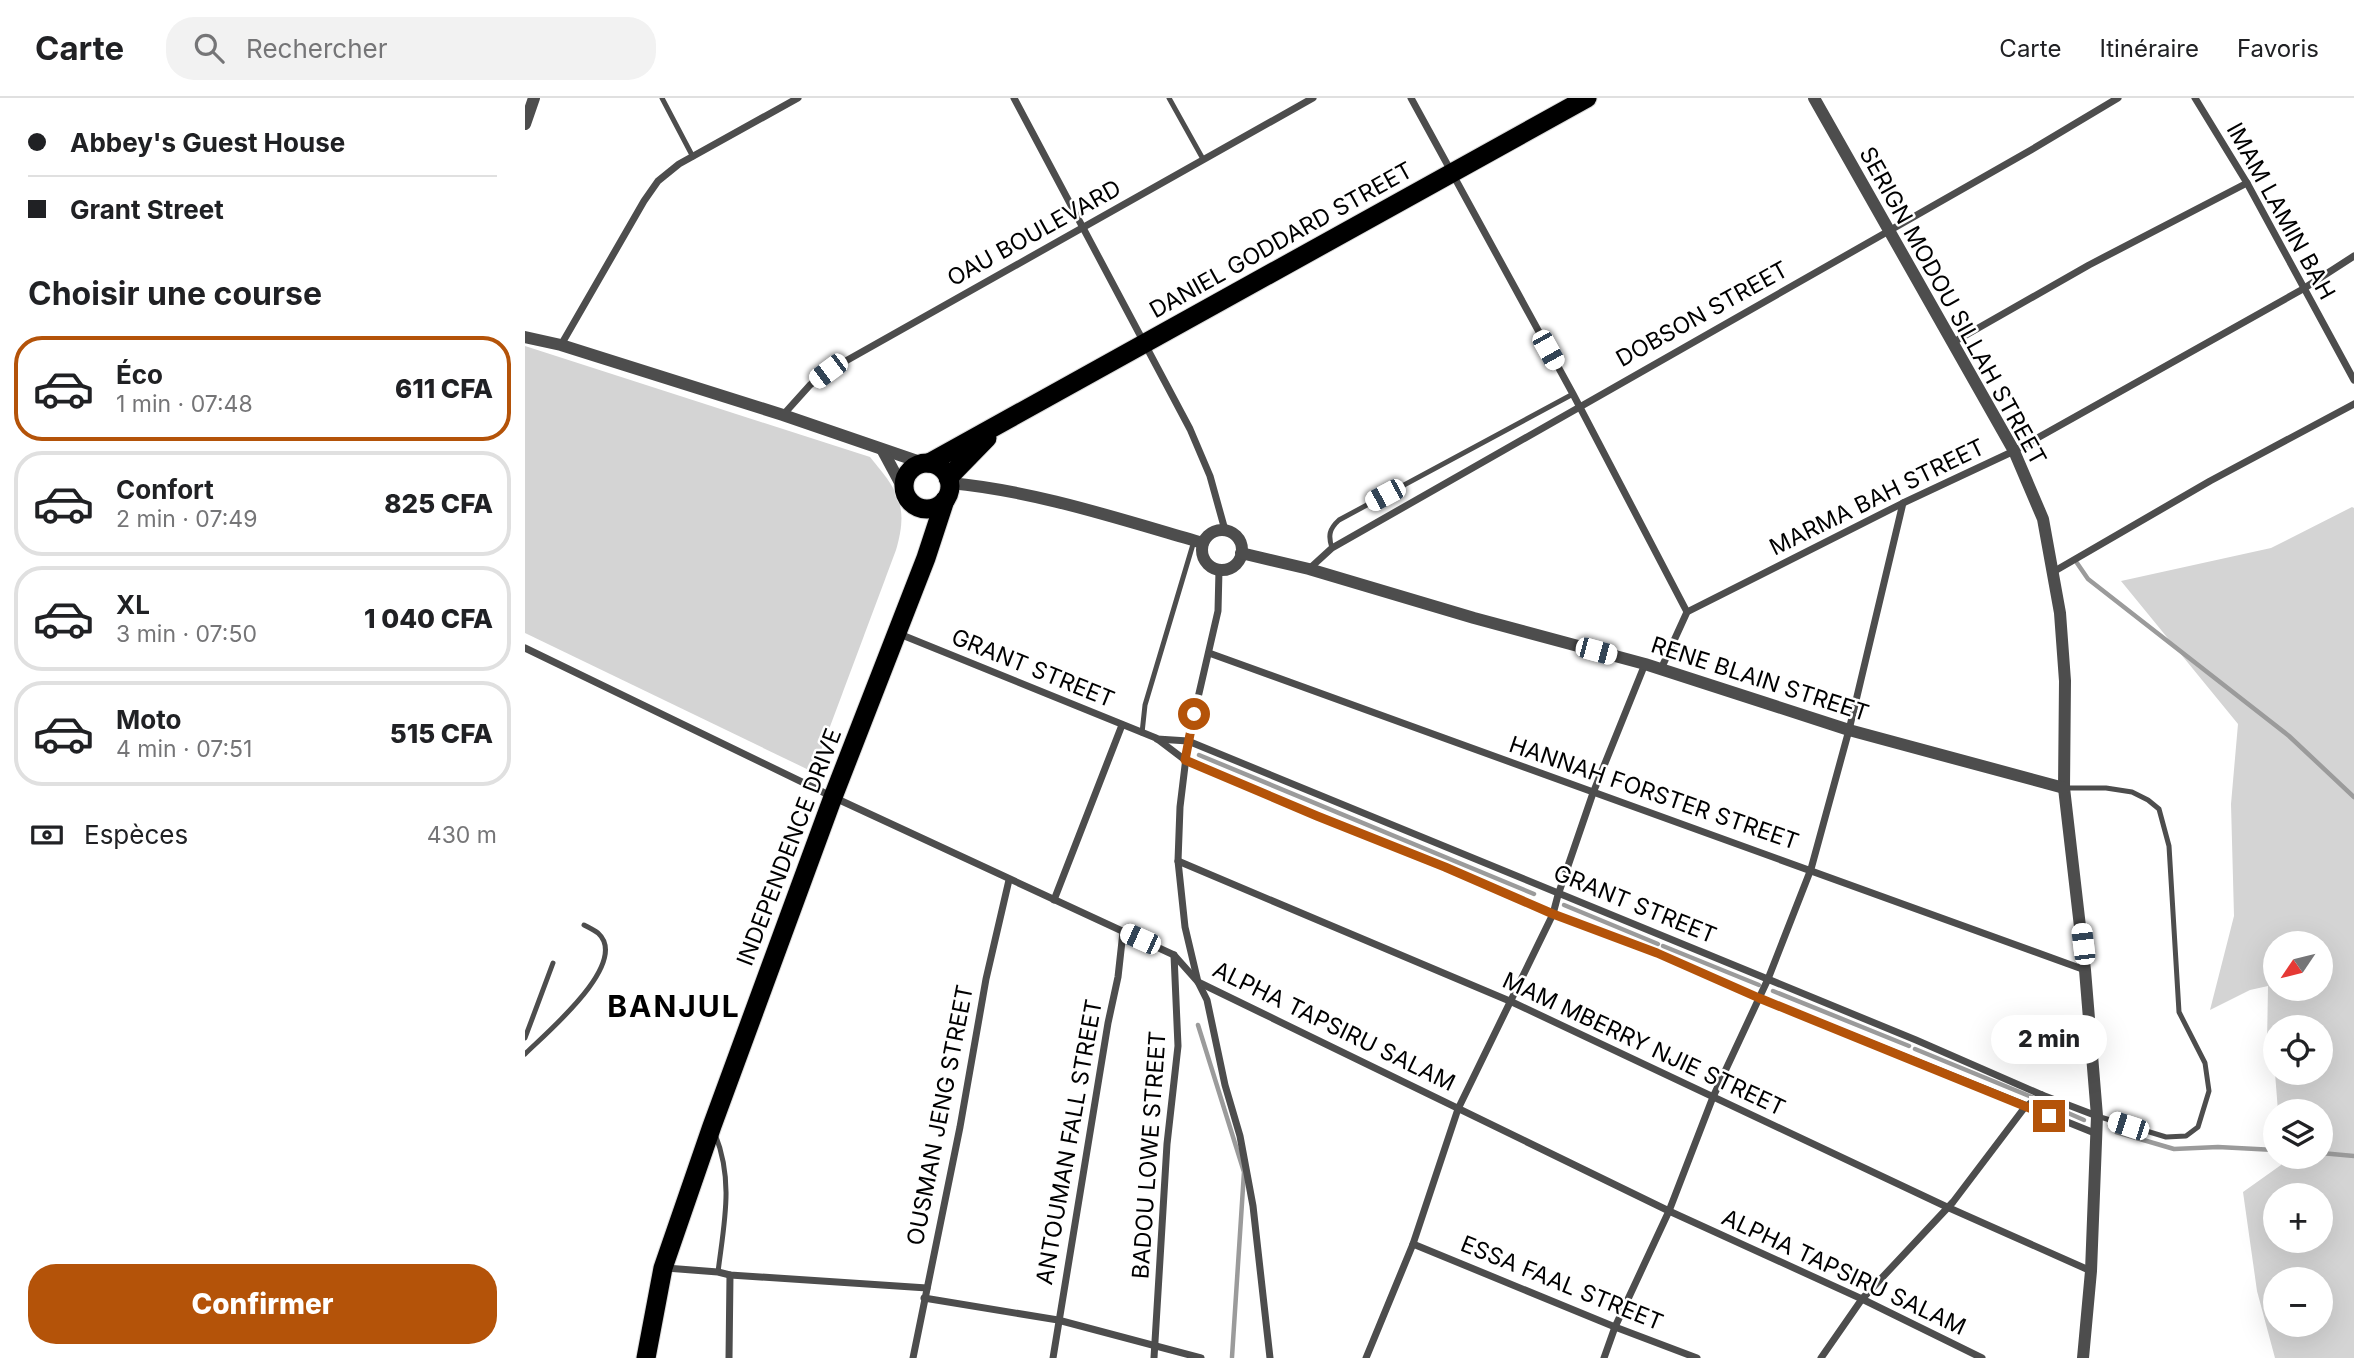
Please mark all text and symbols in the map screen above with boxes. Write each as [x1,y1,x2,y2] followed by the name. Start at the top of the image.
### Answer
[166,17,656,80] search box
[35,28,124,68] text: Carte
[190,29,228,67] icon: search
[246,33,388,64] text: Rechercher
[1999,34,2061,63] text: Carte
[2099,34,2199,63] text: Itinéraire
[2237,34,2319,63] text: Favoris
[2221,118,2341,304] street label: IMAM LAMIN BAH
[70,127,345,158] text: Abbey's Guest House
[1854,142,2052,470] street label: SERIGN MODOU SILLAH STREET
[1145,156,1417,324] street label: DANIEL GODDARD STREET
[942,174,1126,292] street label: OAU BOULEVARD
[70,194,224,225] text: Grant Street
[1611,255,1793,373] street label: DOBSON STREET
[28,274,322,313] text: Choisir une course
[1529,327,1568,373] car
[805,350,852,392] car
[32,357,95,420] icon: car
[116,359,163,390] text: Éco
[395,373,493,404] text: 611 CFA
[116,390,253,418] text: 1 min · 07:48
[1765,433,1989,561] street label: MARMA BAH STREET
[32,472,95,535] icon: car
[116,474,214,505] text: Confort
[1362,476,1409,514] car
[384,488,493,519] text: 825 CFA
[116,505,257,533] text: 2 min · 07:49
[32,587,95,650] icon: car
[116,589,150,620] text: XL
[364,603,493,634] text: 1 040 CFA
[116,620,257,648] text: 3 min · 07:50
[947,623,1119,713] street label: GRANT STREET
[1648,631,1872,727] street label: RENE BLAIN STREET
[1573,635,1620,667] car
[1178,698,1210,730] route start
[32,702,95,765] icon: car
[116,704,181,735] text: Moto
[390,718,493,749] text: 515 CFA
[731,724,847,970] street label: INDEPENDENCE DRIVE
[1505,730,1803,856] street label: HANNAH FORSTER STREET
[116,735,252,763] text: 4 min · 07:51
[28,816,66,854] icon: cash
[84,819,188,850] text: Espèces
[427,821,497,849] text: 430 m
[1549,859,1721,949] street label: GRANT STREET
[1117,921,1164,957] car
[2071,922,2096,966] car
[2263,931,2333,1001] north arrow
[2263,931,2333,1337] map controls
[1208,955,1460,1097] street label: ALPHA TAPSIRU SALAM
[1498,966,1790,1122] street label: MAM MBERRY NJIE STREET
[901,982,979,1248] street label: OUSMAN JENG STREET
[607,988,741,1024] district label: BANJUL
[1030,997,1108,1287] street label: ANTOUMAN FALL STREET
[1991,1014,2107,1063] callout: 2 min
[2263,1015,2333,1085] button: locate
[2018,1025,2080,1053] text: 2 min
[1126,1030,1172,1280] street label: BADOU LOWE STREET
[2263,1099,2333,1169] button: layers
[2033,1100,2065,1132] route end
[2105,1110,2152,1142] car
[2263,1183,2333,1253] button: +
[1718,1203,1970,1341] street label: ALPHA TAPSIRU SALAM
[1457,1230,1667,1336] street label: ESSA FAAL STREET
[28,1264,497,1344] button: Confirmer
[2263,1267,2333,1337] button: −

